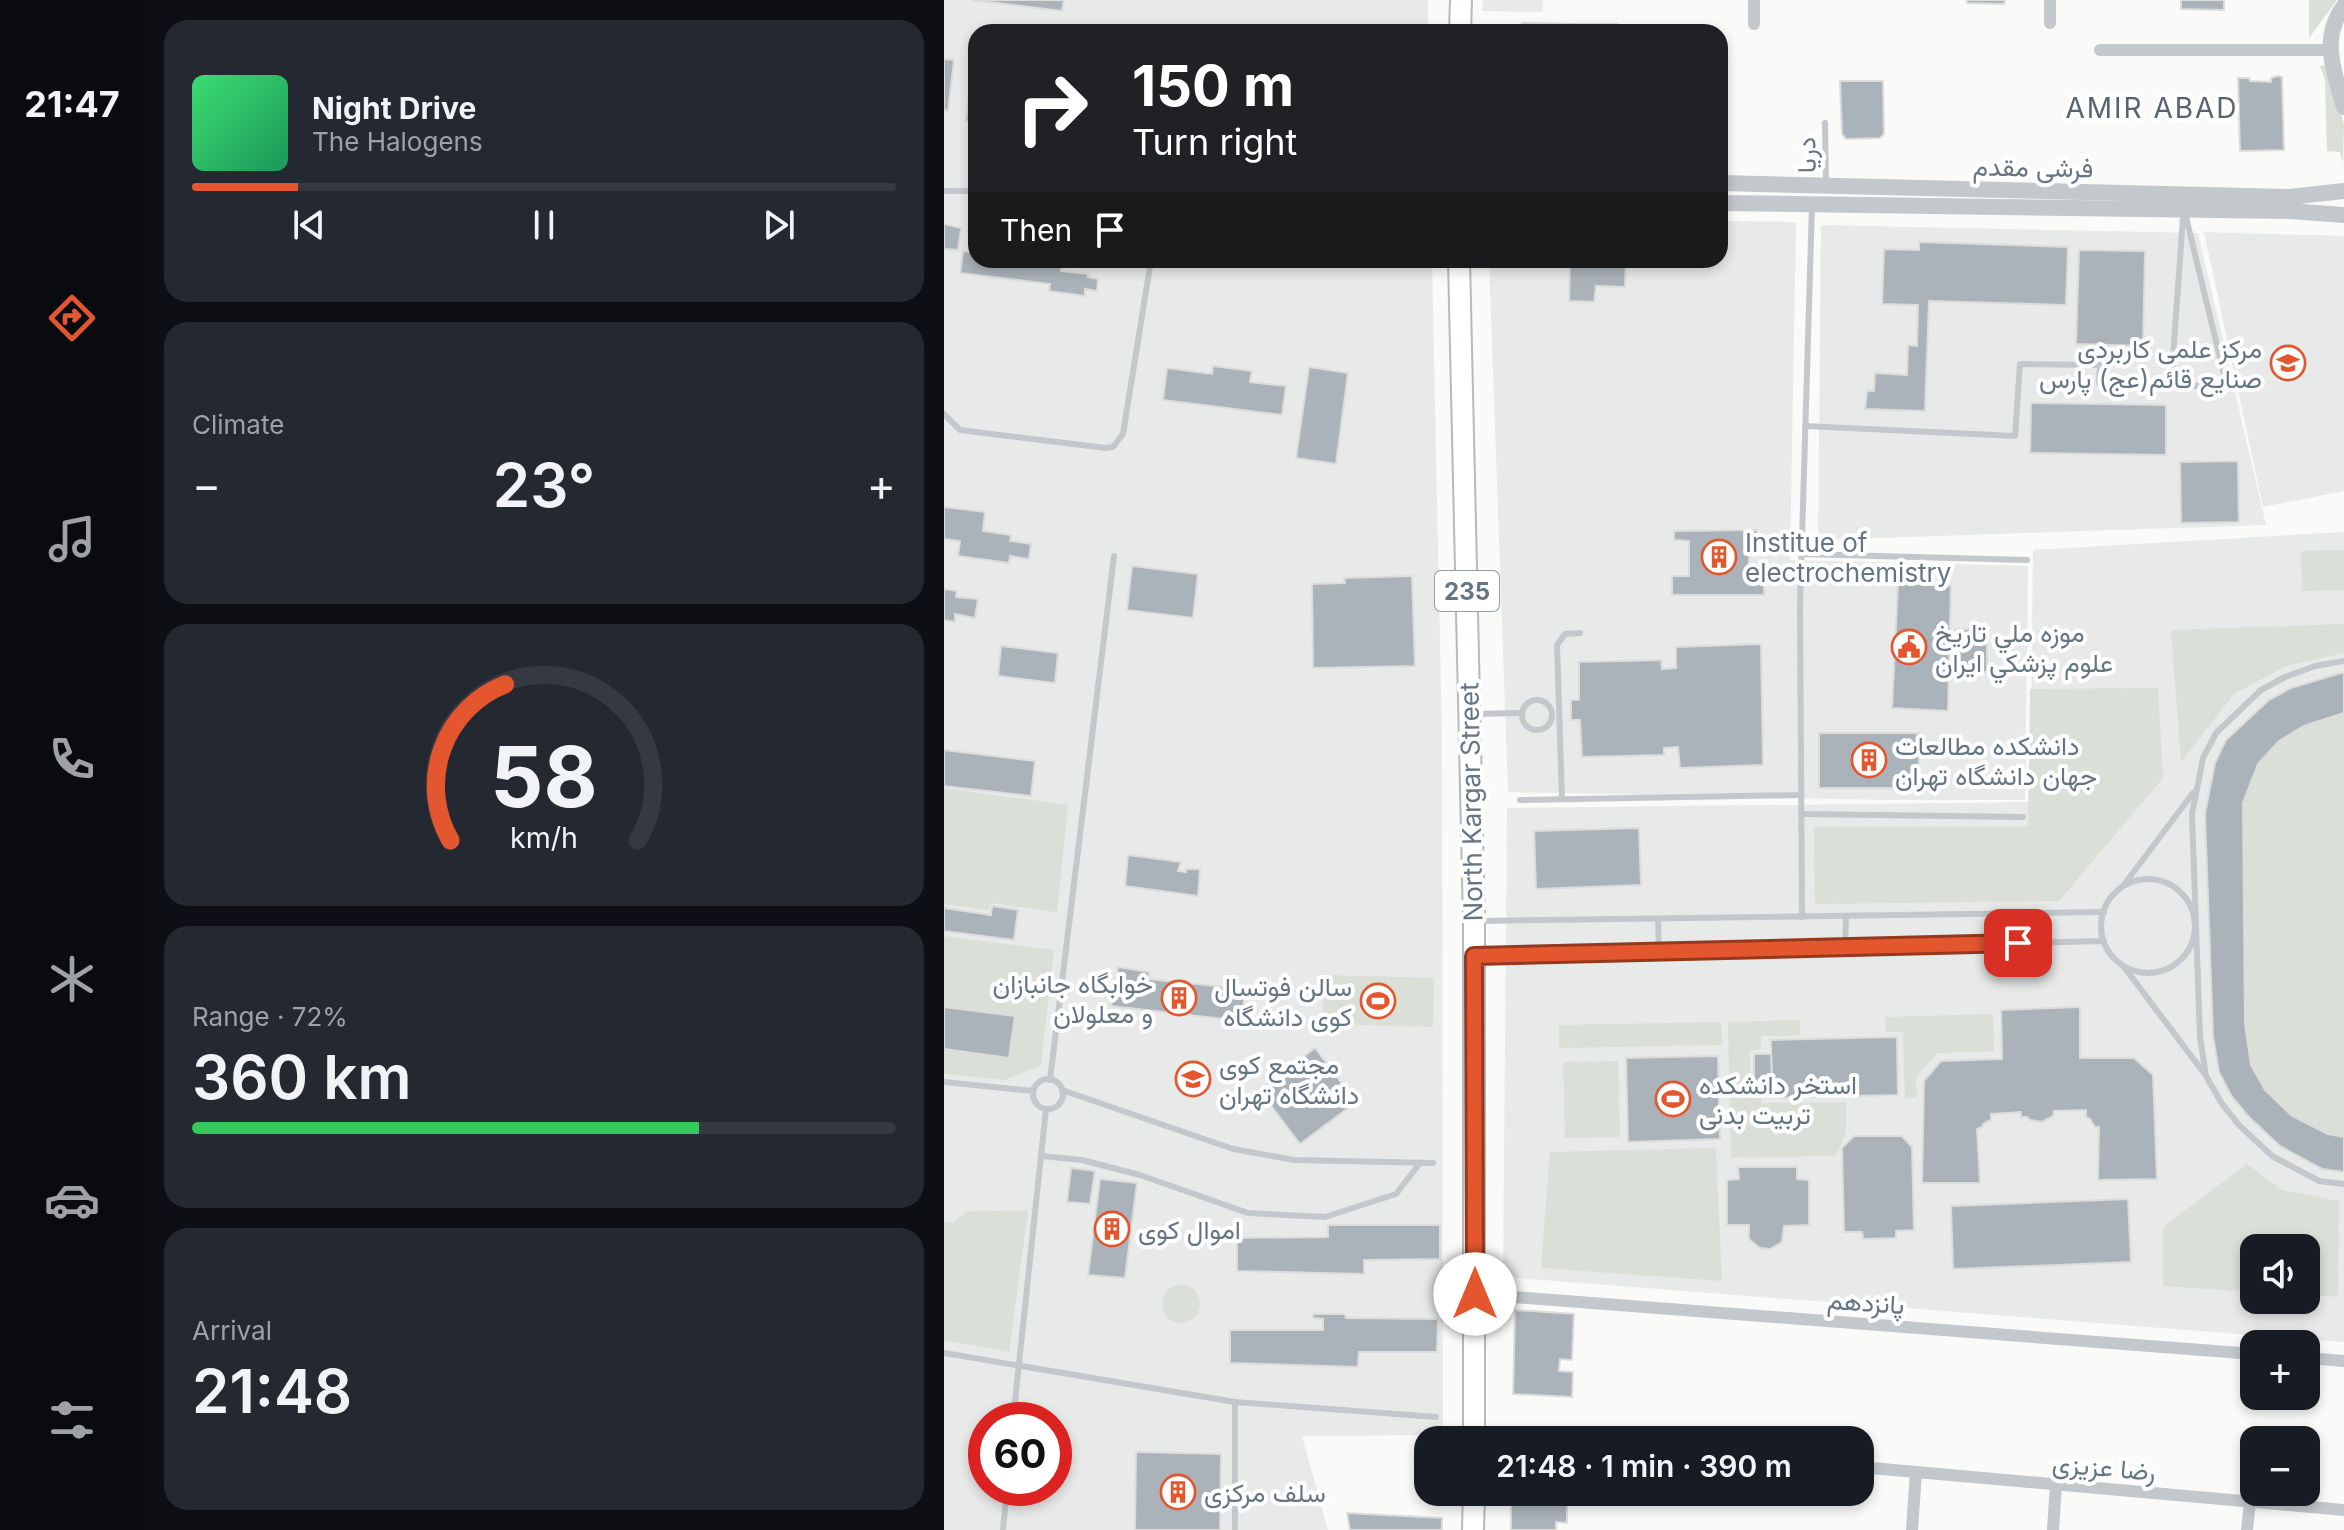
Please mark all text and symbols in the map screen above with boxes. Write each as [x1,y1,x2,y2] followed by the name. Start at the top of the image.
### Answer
[1132,52,1294,120] text: 150 m
[1000,56,1104,160] icon: right
[24,82,120,126] text: 21:47
[312,90,476,126] text: Night Drive
[2065,91,2239,125] district label: AMIR ABAD
[1132,120,1297,164] text: Turn right
[312,126,483,157] text: The Halogens
[1790,137,1823,173] street label: دریا
[1972,150,2094,186] street label: فرشی مقدم
[287,203,331,247] icon: previous
[522,203,566,247] icon: pause
[757,203,801,247] icon: next
[1088,208,1132,252] icon: arrive
[1000,212,1072,248] text: Then
[44,290,100,346] icon: directions
[2039,333,2262,397] place label: مرکز علمی کاربردی صنایع قائم(عج) پارس
[2269,344,2307,382] school or university icon: مرکز علمی کاربردی صنایع قائم(عج) پارس
[192,409,284,440] text: Climate
[493,449,595,521] text: 23°
[192,458,221,512] text: −
[867,458,896,512] text: +
[44,511,100,567] icon: music
[1745,527,1951,588] place label: Institue of electrochemistry
[1700,538,1738,576] building icon: Institue of electrochemistry
[1435,571,1499,611] road number: 235
[1935,617,2113,684] place label: موزه ملي تاريخ علوم پزشكي ايران
[1890,628,1928,666] public building icon: موزه ملي تاريخ علوم پزشكي ايران
[1453,682,1489,922] street label: North Kargar Street
[490,726,598,827] text: 58
[1895,730,2097,792] place label: دانشکده مطالعات جهان دانشگاه تهران
[44,731,100,787] icon: phone
[1850,741,1888,779] building icon: دانشکده مطالعات جهان دانشگاه تهران
[510,820,578,855] text: km/h
[1984,909,2052,977] pin
[1996,921,2040,965] icon: arrive
[44,951,100,1007] icon: climate
[993,968,1153,1030] place label: خوابگاه جانبازان و معلولان
[1214,971,1352,1033] place label: سالن فوتسال کوی دانشگاه
[1160,979,1198,1017] building icon: خوابگاه جانبازان و معلولان
[1359,982,1397,1020] sports icon: سالن فوتسال کوی دانشگاه
[192,1001,348,1032] text: Range · 72%
[192,1041,411,1113] text: 360 km
[1219,1049,1359,1111] place label: مجتمع کوی دانشگاه تهران
[1174,1060,1212,1098] school or university icon: مجتمع کوی دانشگاه تهران
[1699,1069,1857,1131] place label: استخر دانشکده تربیت بدنی
[1654,1080,1692,1118] sports icon: استخر دانشکده تربیت بدنی
[44,1172,100,1228] icon: car
[1093,1210,1131,1248] building icon: اموال کوی
[1138,1214,1241,1246] place label: اموال کوی
[2240,1234,2320,1506] map controls
[2240,1234,2320,1314] button: sound
[1433,1252,1517,1336] position arrow
[1826,1284,1906,1323] street label: پانزدهم
[192,1315,272,1346] text: Arrival
[2240,1330,2320,1410] button: +
[192,1355,352,1427] text: 21:48
[44,1392,100,1448] icon: filters
[968,1402,1072,1506] speed limit sign: 60
[2240,1426,2320,1506] button: −
[2051,1447,2157,1488] street label: رضا عزیزی
[1496,1448,1792,1484] text: 21:48 · 1 min · 390 m
[1159,1473,1197,1511] building icon: سلف مرکزی
[1204,1477,1326,1509] place label: سلف مرکزی

